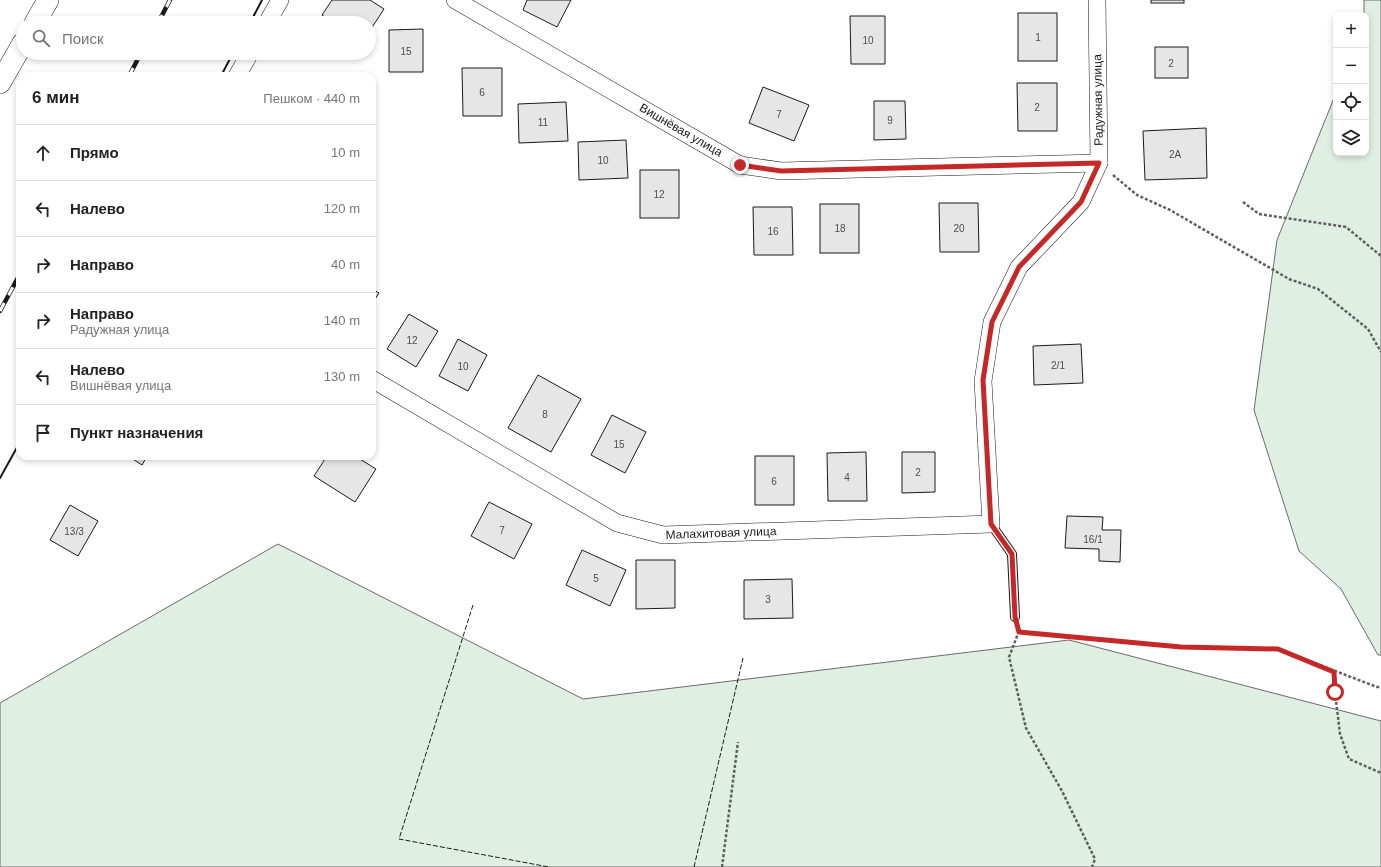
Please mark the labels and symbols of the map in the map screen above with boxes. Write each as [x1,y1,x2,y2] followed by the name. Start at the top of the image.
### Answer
[1035,32,1041,43] house number: 1
[862,35,874,46] house number: 10
[400,46,412,57] house number: 15
[1090,54,1106,146] street label: Радужная улица
[1168,58,1174,69] house number: 2
[479,87,485,98] house number: 6
[637,101,725,160] street label: Вишнёвая улица
[1034,102,1040,113] house number: 2
[776,109,782,120] house number: 7
[887,115,893,126] house number: 9
[538,117,549,128] house number: 11
[1169,149,1181,160] house number: 2А
[597,155,609,166] house number: 10
[731,156,749,174] route end
[653,189,665,200] house number: 12
[834,223,846,234] house number: 18
[953,223,965,234] house number: 20
[767,226,779,237] house number: 16
[406,335,418,346] house number: 12
[1051,360,1065,371] house number: 2/1
[457,361,469,372] house number: 10
[542,409,548,420] house number: 8
[613,439,625,450] house number: 15
[915,467,921,478] house number: 2
[844,472,850,483] house number: 4
[771,476,777,487] house number: 6
[665,524,777,542] street label: Малахитовая улица
[499,525,505,536] house number: 7
[64,526,84,537] house number: 13/3
[1083,534,1103,545] house number: 16/1
[593,573,599,584] house number: 5
[765,594,771,605] house number: 3
[1326,683,1344,701] route start

